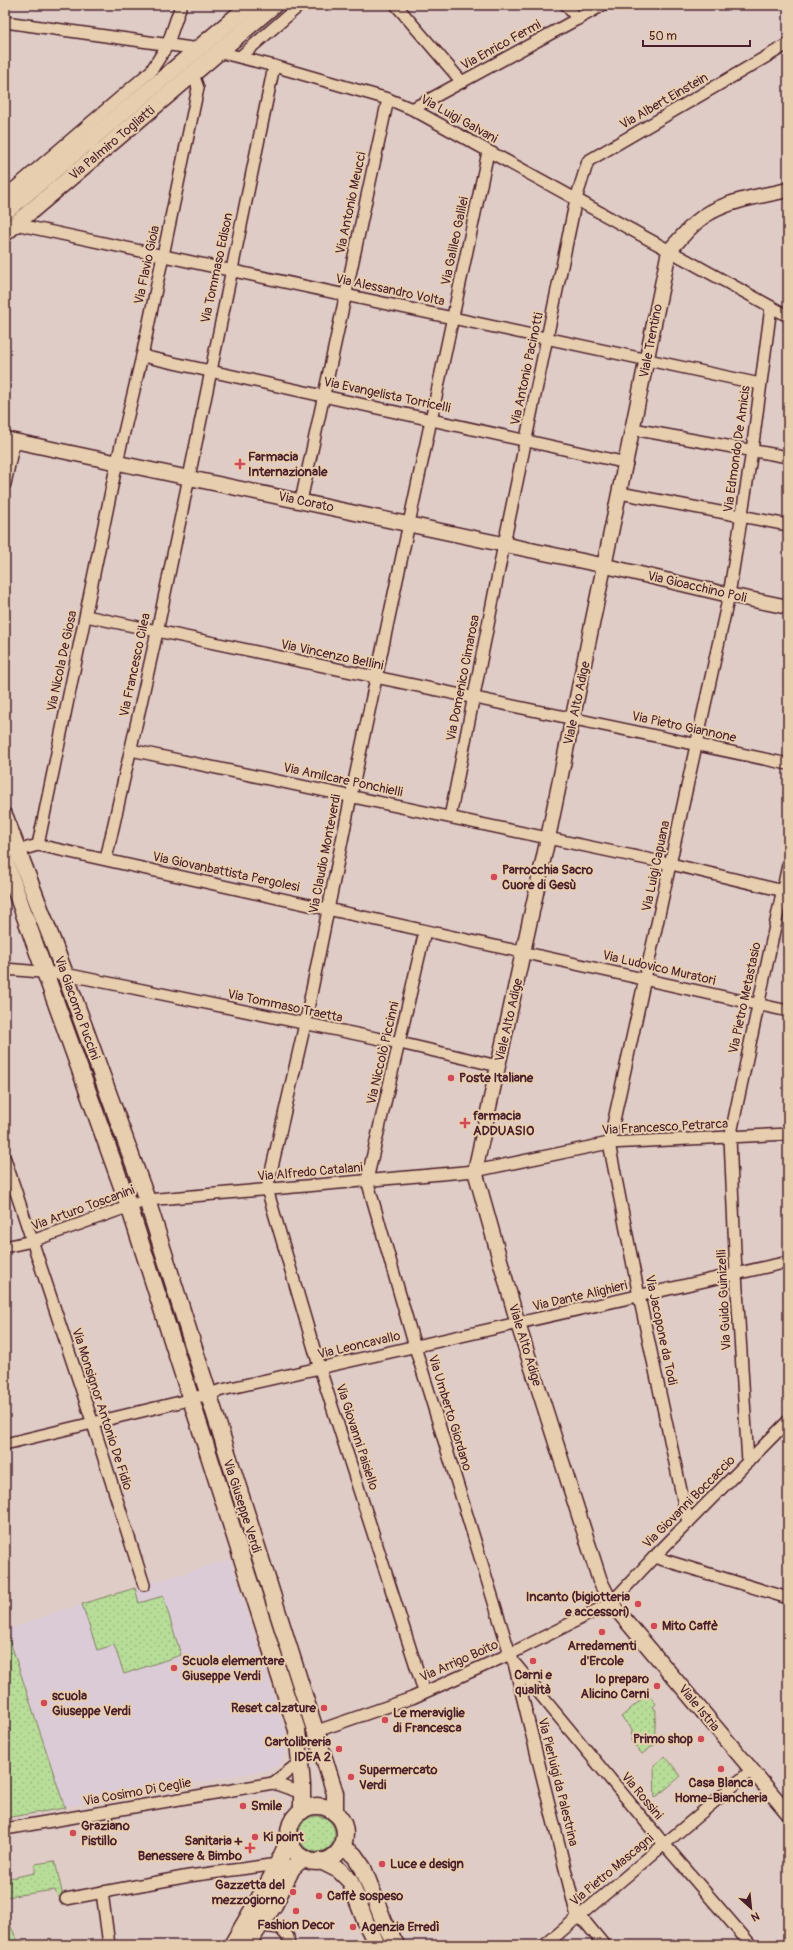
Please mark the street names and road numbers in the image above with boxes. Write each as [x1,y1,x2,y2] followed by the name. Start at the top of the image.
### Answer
[458,16,544,74] street label: Via Enrico Fermi
[617,69,711,133] street label: Via Albert Einstein
[418,91,500,147] street label: Via Luigi Galvani
[66,103,158,183] street label: Via Palmiro Togliatti
[332,150,370,256] street label: Via Antonio Meucci
[438,195,472,287] street label: Via Galileo Galilei
[197,211,237,325] street label: Via Tommaso Edison
[131,224,163,306] street label: Via Flavio Gioia
[334,271,446,309] street label: Via Alessandro Volta
[636,303,666,379] street label: Viale Trentino
[507,311,547,427] street label: Via Antonio Pacinotti
[322,374,452,416] street label: Via Evangelista Torricelli
[720,384,754,513] street label: Via Edmondo De Amicis
[277,488,335,516] street label: Via Corato
[646,568,748,606] street label: Via Gioacchino Poli
[43,609,81,713] street label: Via Nicola De Giosa
[116,612,154,718] street label: Via Francesco Cilea
[443,613,483,743] street label: Via Domenico Cimarosa
[279,636,385,674] street label: Via Vincenzo Bellini
[560,659,594,746] street label: Viale Alto Adige
[630,708,738,746] street label: Via Pietro Giannone
[282,760,404,800] street label: Via Amilcare Ponchielli
[306,793,344,915] street label: Via Claudio Monteverdi
[639,819,673,913] street label: Via Luigi Capuana
[151,849,301,895] street label: Via Giovanbattista Pergolesi
[725,941,765,1055] street label: Via Pietro Metastasio
[601,947,717,989] street label: Via Ludovico Muratori
[51,954,103,1062] street label: Via Giacomo Puccini
[492,976,526,1063] street label: Viale Alto Adige
[226,986,344,1026] street label: Via Tommaso Traetta
[363,1000,403,1106] street label: Via Niccolò Piccinni
[601,1116,729,1138] street label: Via Francesco Petrarca
[257,1159,363,1185] street label: Via Alfredo Catalani
[29,1182,137,1234] street label: Via Arturo Toscanini
[713,1249,735,1351] street label: Via Guido Guinizelli
[642,1274,680,1386] street label: Via Jacopone da Todi
[531,1277,629,1315] street label: Via Dante Alighieri
[505,1302,545,1389] street label: Viale Alto Adige
[68,1326,136,1492] street label: Via Monsignor Antonio De Fidio
[316,1328,402,1362] street label: Via Leoncavallo
[425,1353,475,1473] street label: Via Umberto Giordano
[332,1382,382,1492] street label: Via Giovanni Paisiello
[639,1452,739,1552] street label: Via Giovanni Boccaccio
[219,1457,265,1555] street label: Via Giuseppe Verdi
[417,1637,501,1685] street label: Via Arrigo Boito
[675,1681,723,1735] street label: Viale Istria
[534,1716,582,1848] street label: Via Pierluigi da Palestrina
[618,1769,666,1823] street label: Via Rossini
[82,1775,193,1809] street label: Via Cosimo Di Ceglie
[567,1830,657,1910] street label: Via Pietro Mascagni

